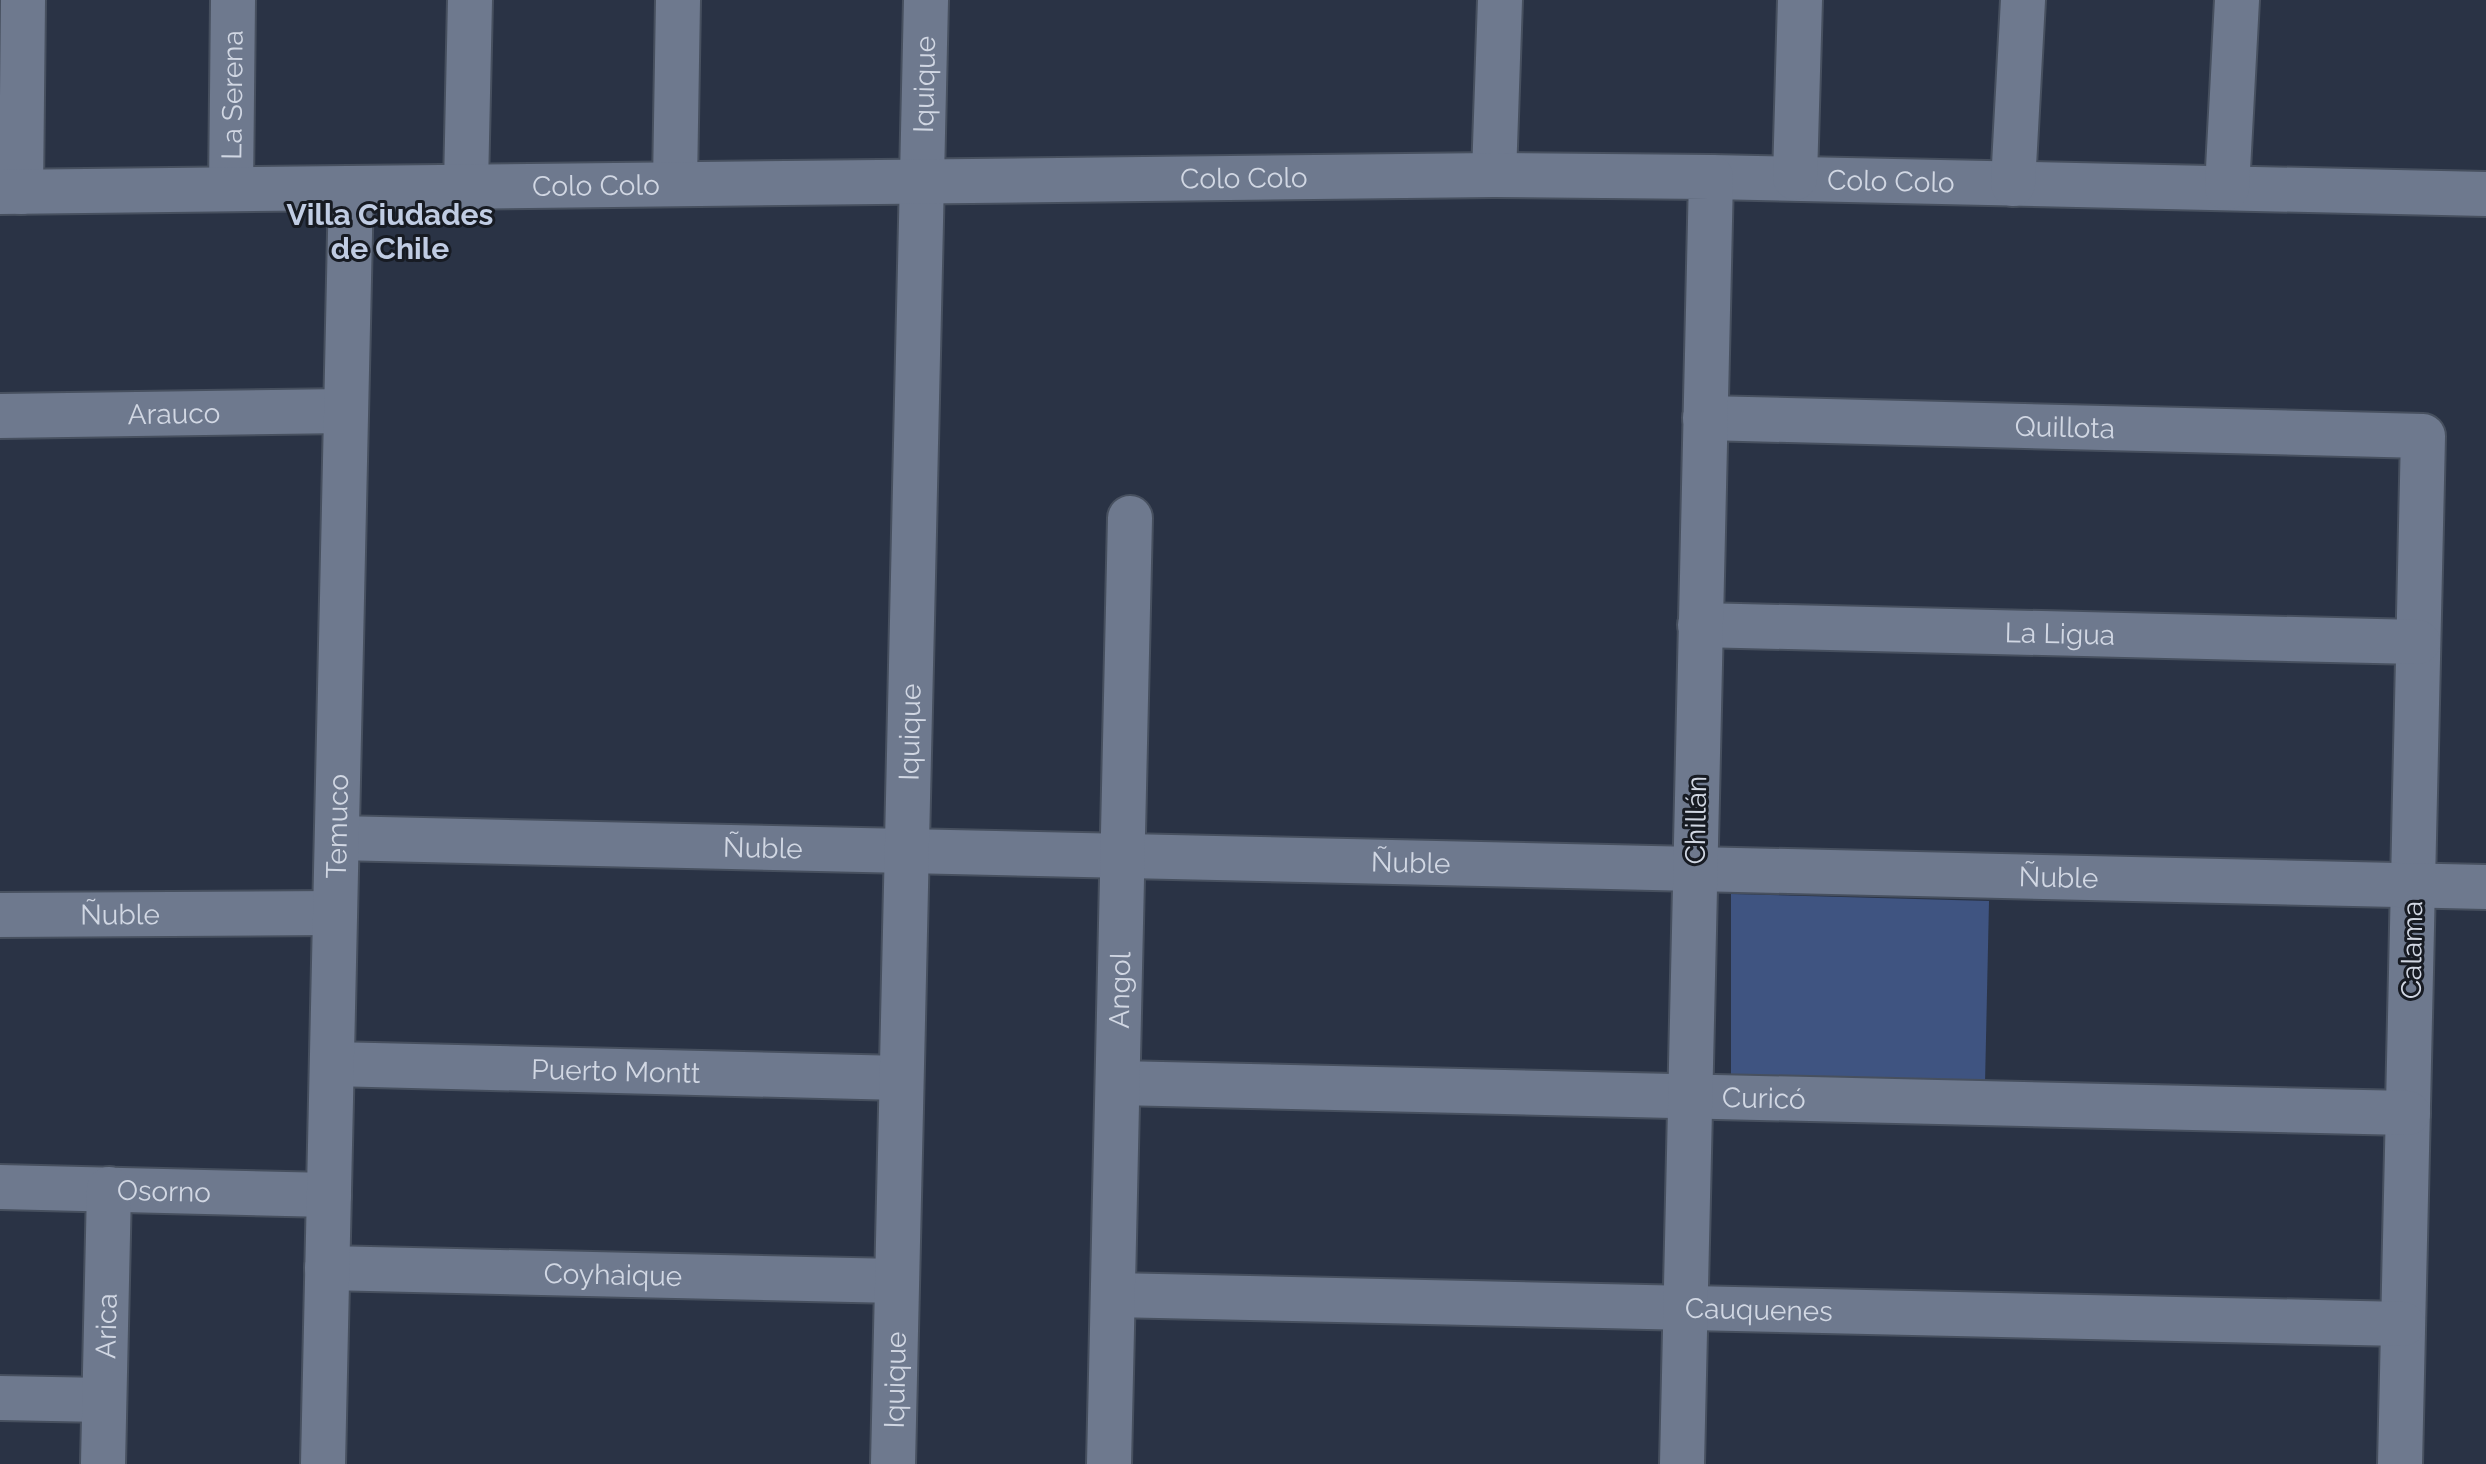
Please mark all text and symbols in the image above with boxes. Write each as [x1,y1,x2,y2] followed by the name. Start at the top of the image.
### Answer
[215,30,249,160] street label: La Serena
[907,35,942,133] street label: Iquique
[1180,161,1308,195] street label: Colo Colo
[1827,163,1955,199] street label: Colo Colo
[532,168,660,202] street label: Colo Colo
[287,197,493,266] district label: Villa Ciudades de Chile
[127,396,220,431] street label: Arauco
[2014,409,2115,445] street label: Quillota
[2004,616,2115,651] street label: La Ligua
[892,683,927,781] street label: Iquique
[319,773,355,879] street label: Temuco
[1679,775,1713,865] street label: Chillán
[723,829,803,865] street label: Ñuble
[1371,844,1451,880] street label: Ñuble
[2018,859,2099,895] street label: Ñuble
[80,897,160,931] street label: Ñuble
[2395,901,2429,999] street label: Calama
[1102,951,1137,1029] street label: Angol
[531,1052,702,1090] street label: Puerto Montt
[1722,1081,1806,1115] street label: Curicó
[117,1173,211,1209] street label: Osorno
[543,1256,683,1293] street label: Coyhaique
[1685,1291,1833,1328] street label: Cauquenes
[89,1293,123,1359] street label: Arica
[877,1331,912,1429] street label: Iquique

